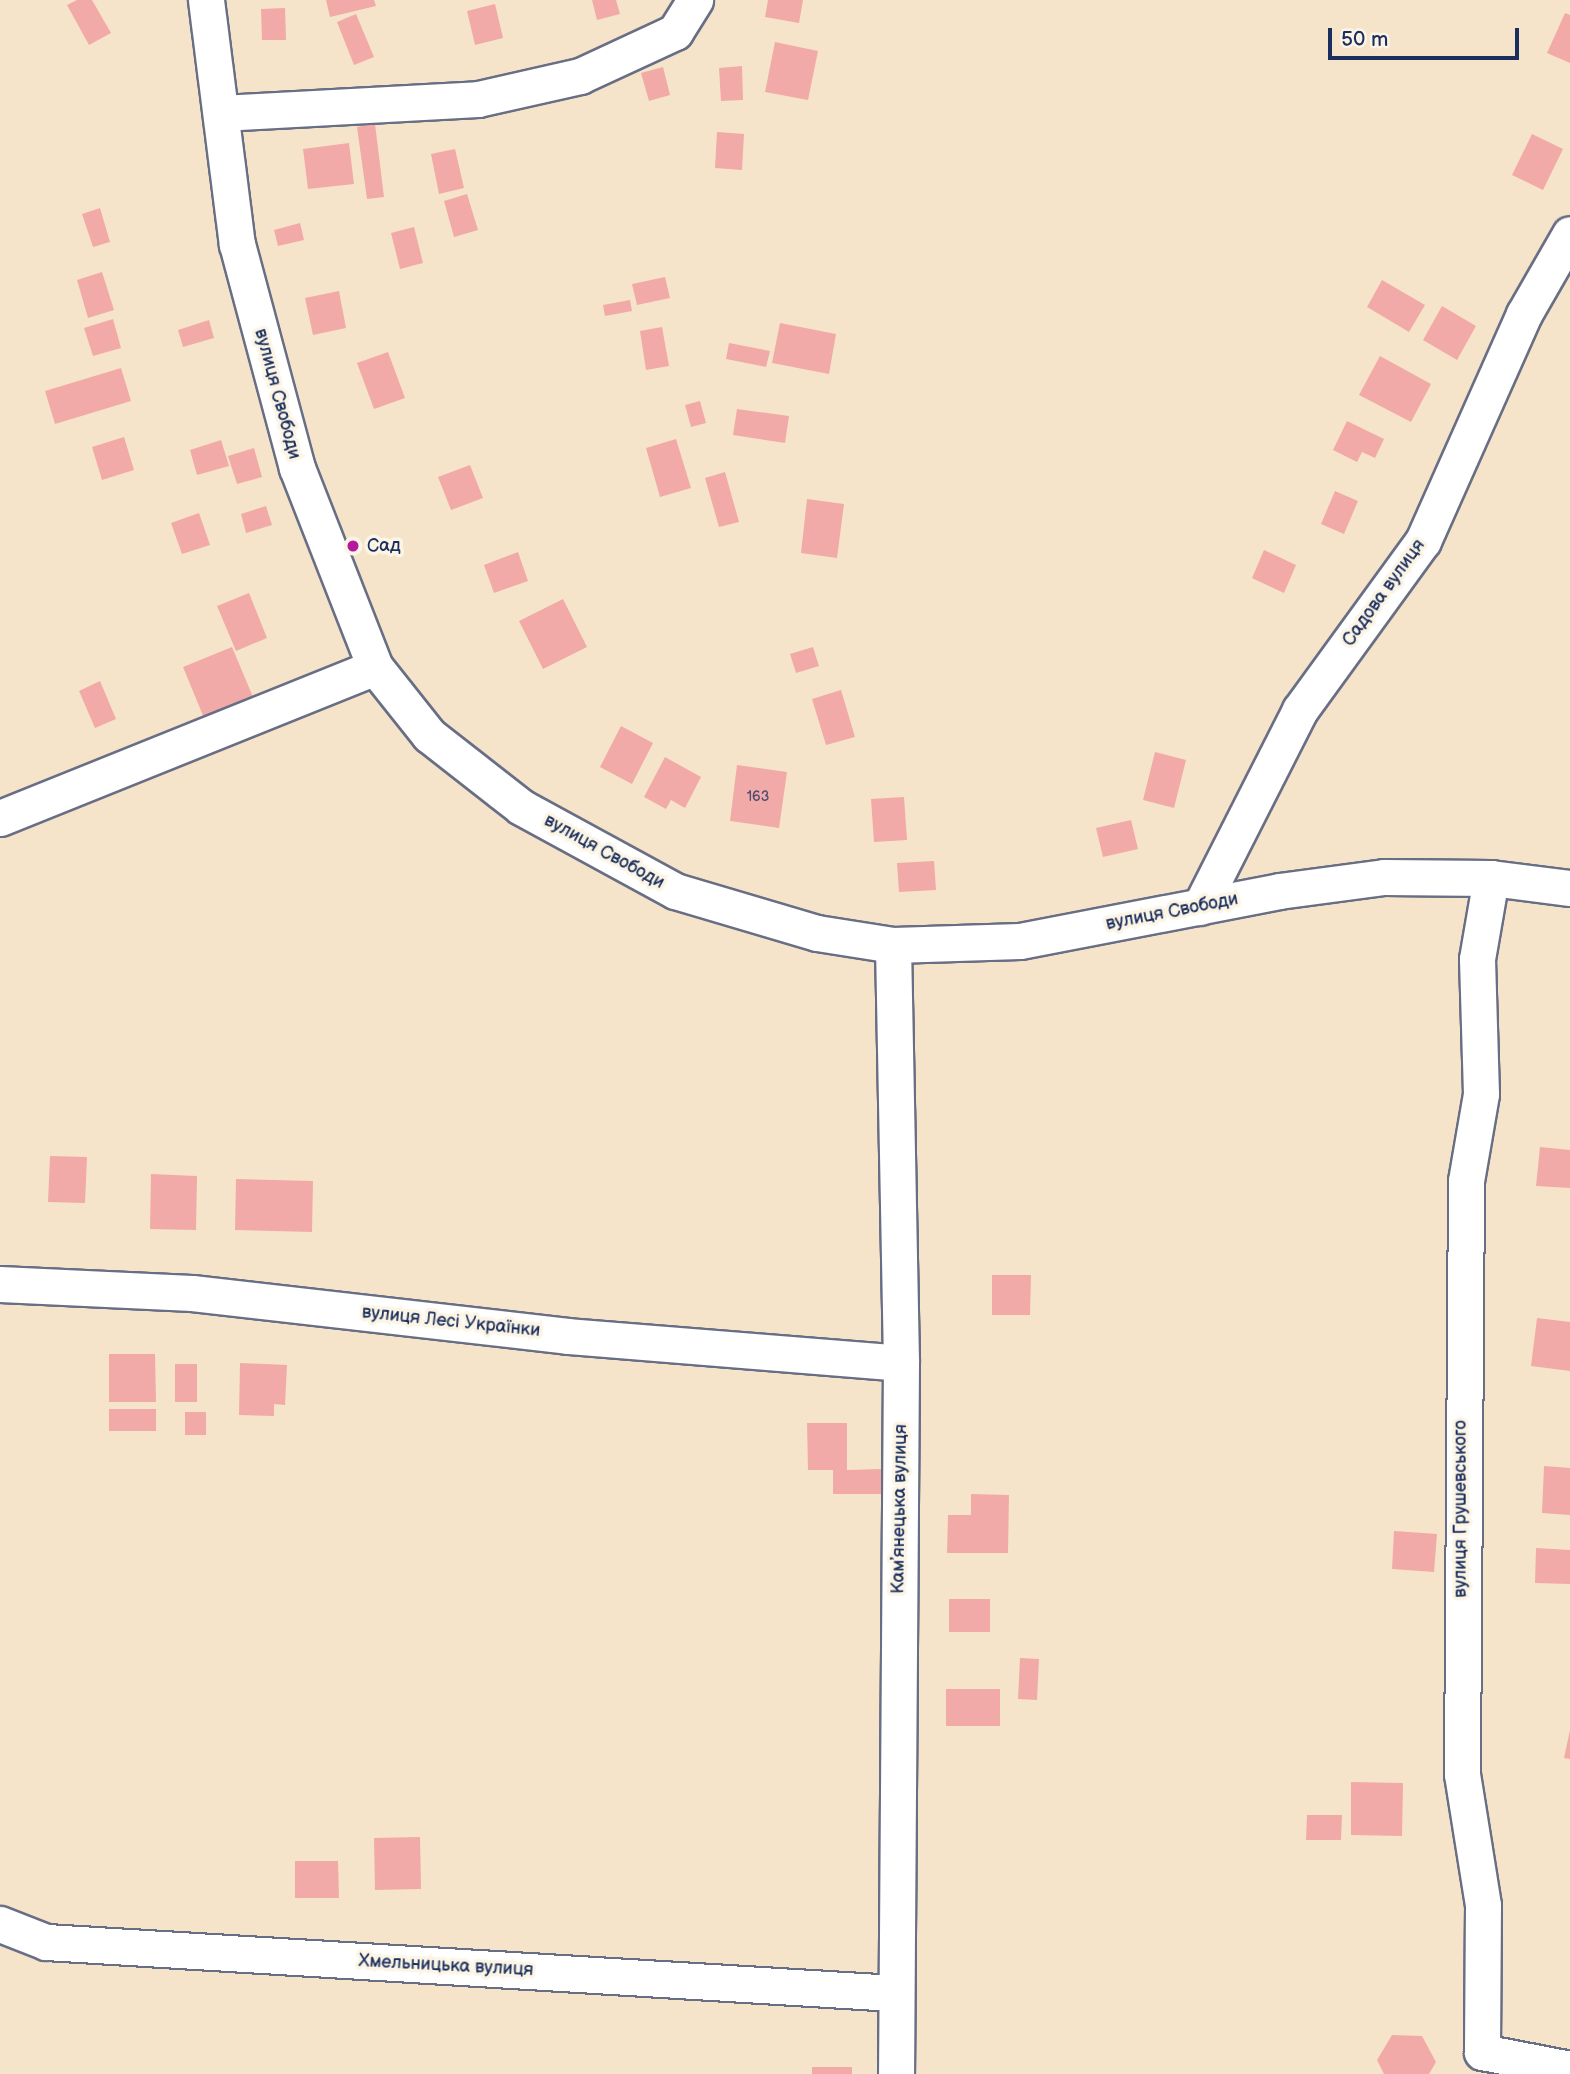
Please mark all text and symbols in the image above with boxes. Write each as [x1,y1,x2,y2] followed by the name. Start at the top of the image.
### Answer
[1332,14,1523,58] scale bar
[1341,27,1388,52] text: 50 m
[249,326,305,462] street label: вулиця Свободи
[367,535,401,557] place label: Сад
[1338,535,1430,651] street label: Садова вулиця
[345,538,361,554] marker: Сад
[747,789,769,805] house number: 163
[540,810,668,894] street label: вулиця Свободи
[1104,889,1240,935] street label: вулиця Свободи
[361,1302,541,1342] street label: вулиця Лесі Українки
[1450,1420,1472,1598] street label: вулиця Грушевського
[888,1424,912,1594] street label: Камʼянецька вулиця
[358,1951,534,1981] street label: Хмельницька вулиця

